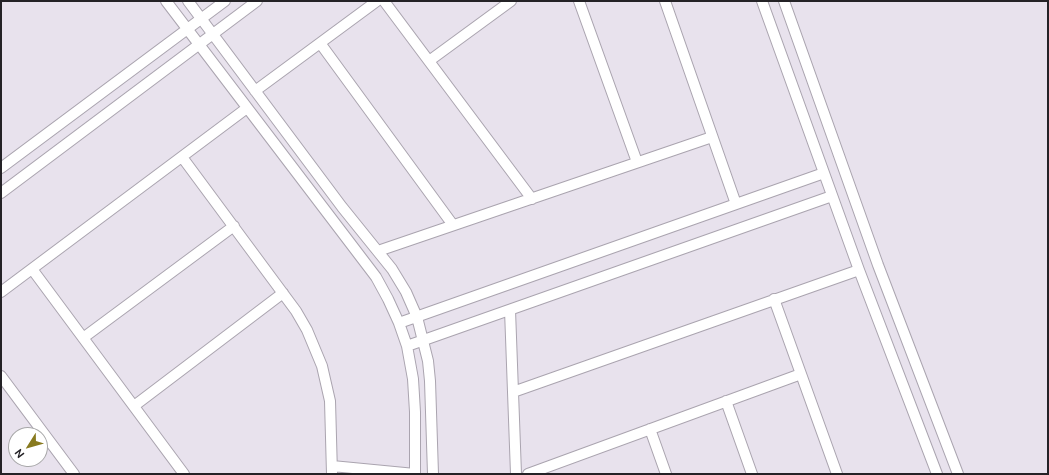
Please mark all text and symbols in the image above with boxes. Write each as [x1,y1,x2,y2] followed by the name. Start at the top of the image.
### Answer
[8,427,48,467] north arrow
[12,447,26,461] text: N

